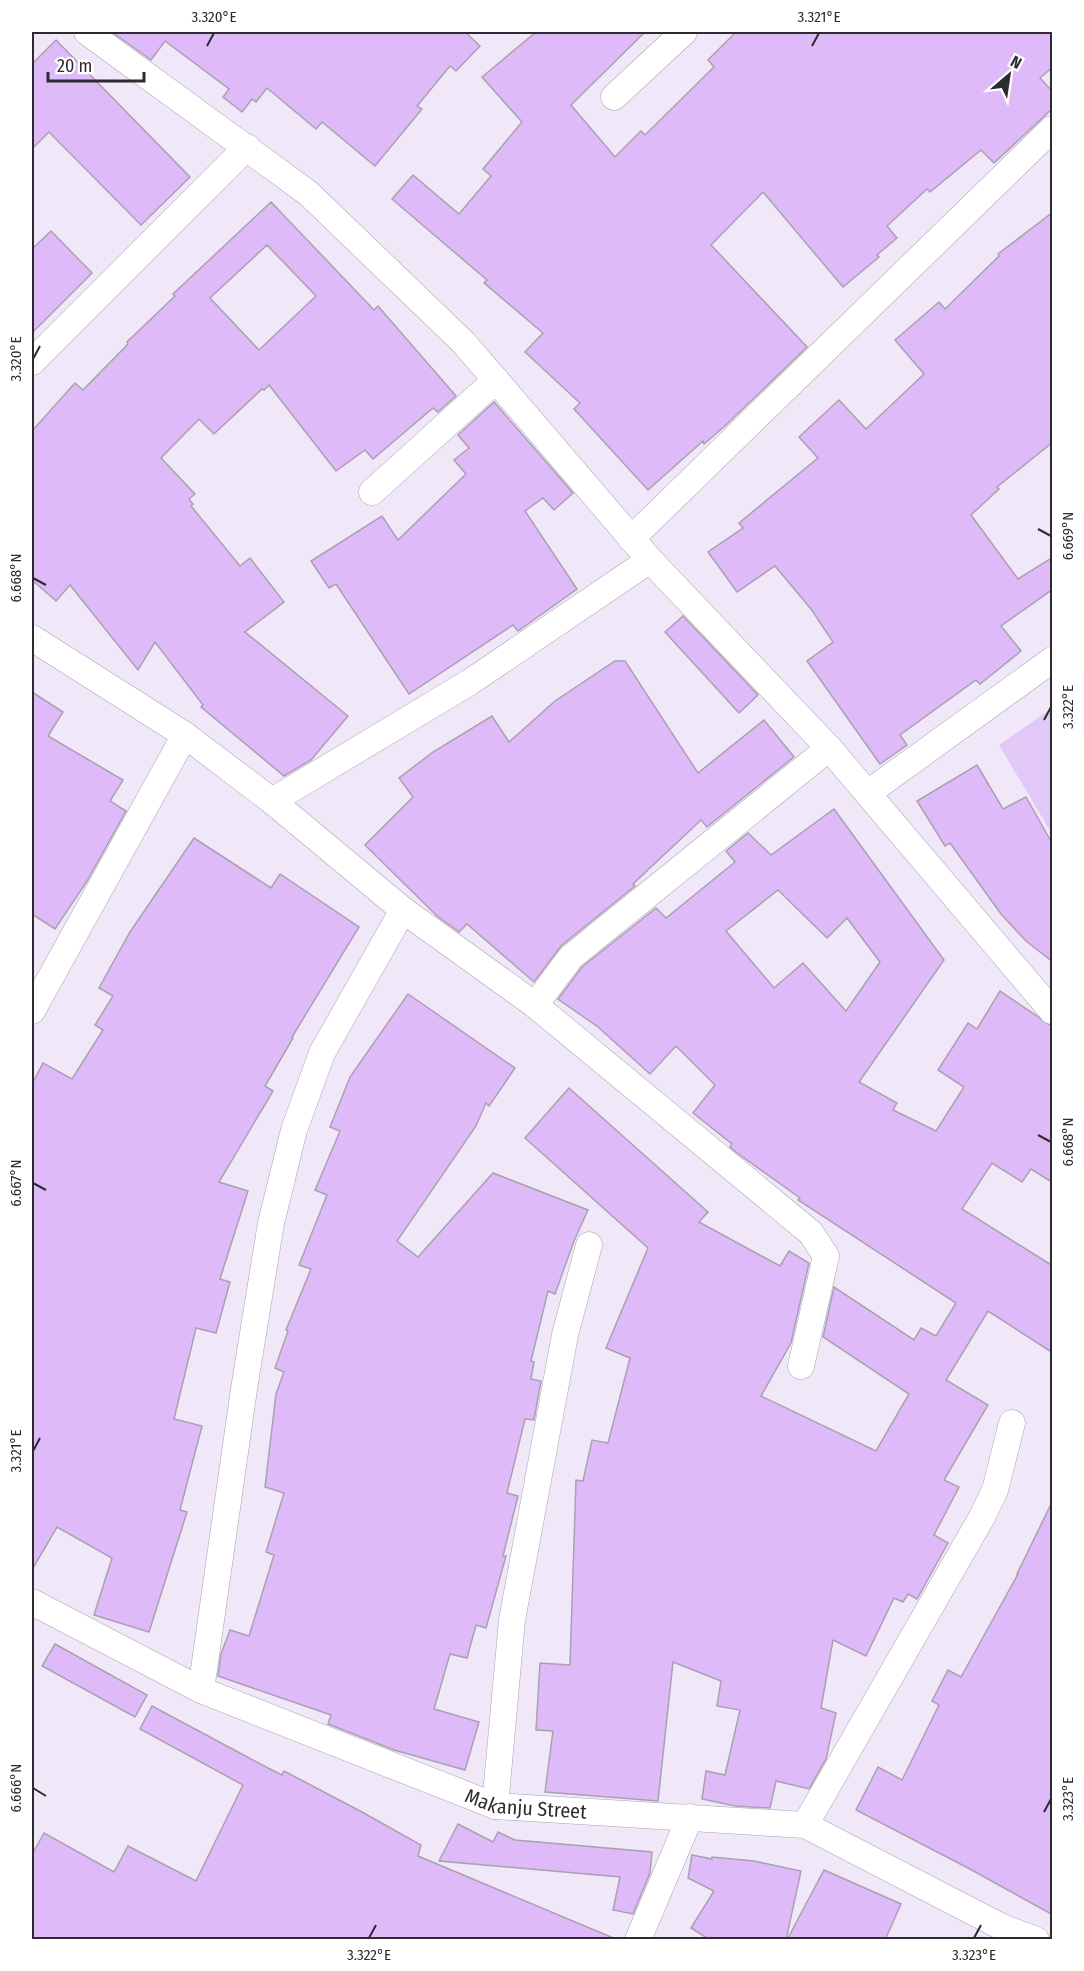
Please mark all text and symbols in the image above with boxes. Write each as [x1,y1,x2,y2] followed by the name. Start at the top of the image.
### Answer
[191,8,237,26] text: 3.320°E
[798,8,840,26] text: 3.321°E
[48,45,144,83] scale bar
[979,45,1039,105] north arrow
[1007,52,1025,73] text: N
[57,55,92,77] text: 20 m
[7,336,25,382] text: 3.320°E
[1059,512,1077,560] text: 6.669°N
[7,554,25,603] text: 6.668°N
[1059,685,1077,729] text: 3.322°E
[1059,1118,1077,1167] text: 6.668°N
[7,1159,25,1207] text: 6.667°N
[7,1430,25,1472] text: 3.321°E
[7,1764,25,1812] text: 6.666°N
[1059,1777,1077,1821] text: 3.323°E
[462,1783,588,1824] street label: Makanju Street
[347,1946,391,1964] text: 3.322°E
[952,1946,996,1964] text: 3.323°E

